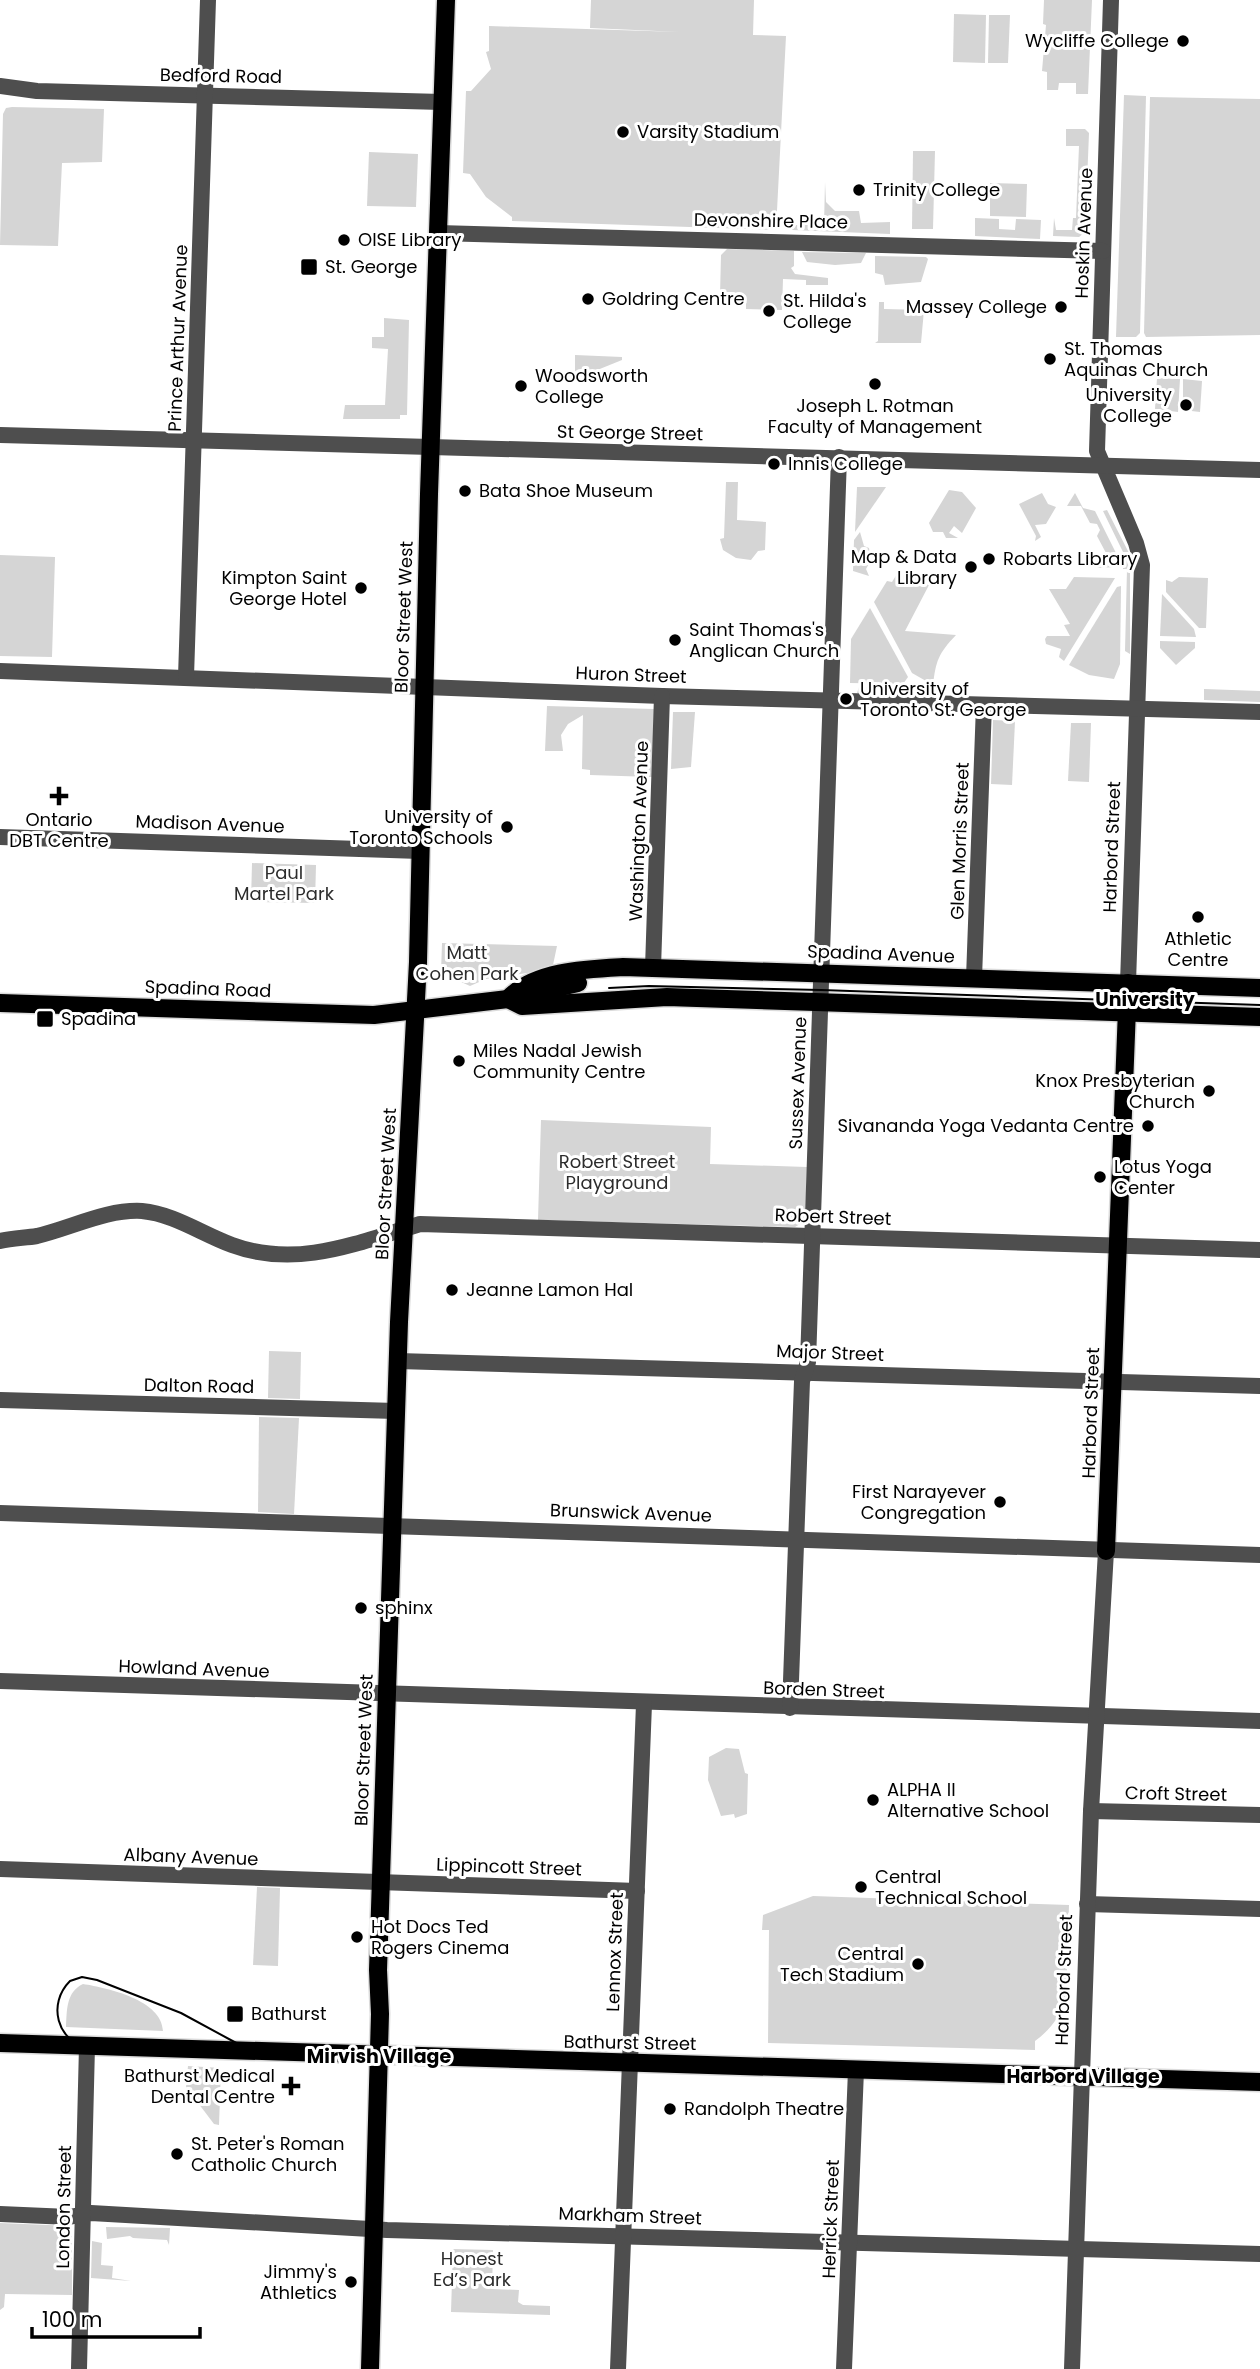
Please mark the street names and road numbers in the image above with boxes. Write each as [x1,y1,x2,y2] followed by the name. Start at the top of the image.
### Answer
[160,62,282,89] street label: Bedford Road
[1069,167,1098,299] street label: Hoskin Avenue
[694,207,848,234] street label: Devonshire Place
[162,244,193,432] street label: Prince Arthur Avenue
[557,419,703,446] street label: St George Street
[388,540,419,693] street label: Bloor Street West
[575,660,687,689] street label: Huron Street
[623,740,654,922] street label: Washington Avenue
[944,762,975,920] street label: Glen Morris Street
[1097,781,1126,913] street label: Harbord Street
[135,808,285,839] street label: Madison Avenue
[807,938,955,969] street label: Spadina Avenue
[144,974,272,1003] street label: Spadina Road
[783,1016,812,1150] street label: Sussex Avenue
[369,1107,402,1261] street label: Bloor Street West
[774,1202,892,1231] street label: Robert Street
[776,1338,884,1367] street label: Major Street
[1076,1347,1105,1479] street label: Harbord Street
[144,1372,254,1399] street label: Dalton Road
[550,1497,712,1528] street label: Brunswick Avenue
[118,1653,270,1684] street label: Howland Avenue
[348,1673,379,1826] street label: Bloor Street West
[763,1675,885,1704] street label: Borden Street
[1125,1780,1227,1807] street label: Croft Street
[123,1842,259,1871] street label: Albany Avenue
[436,1851,582,1882] street label: Lippincott Street
[600,1892,629,2012] street label: Lennox Street
[1049,1914,1078,2046] street label: Harbord Street
[563,2029,697,2056] street label: Bathurst Street
[50,2145,77,2269] street label: London Street
[816,2159,845,2279] street label: Herrick Street
[558,2201,702,2230] street label: Markham Street

